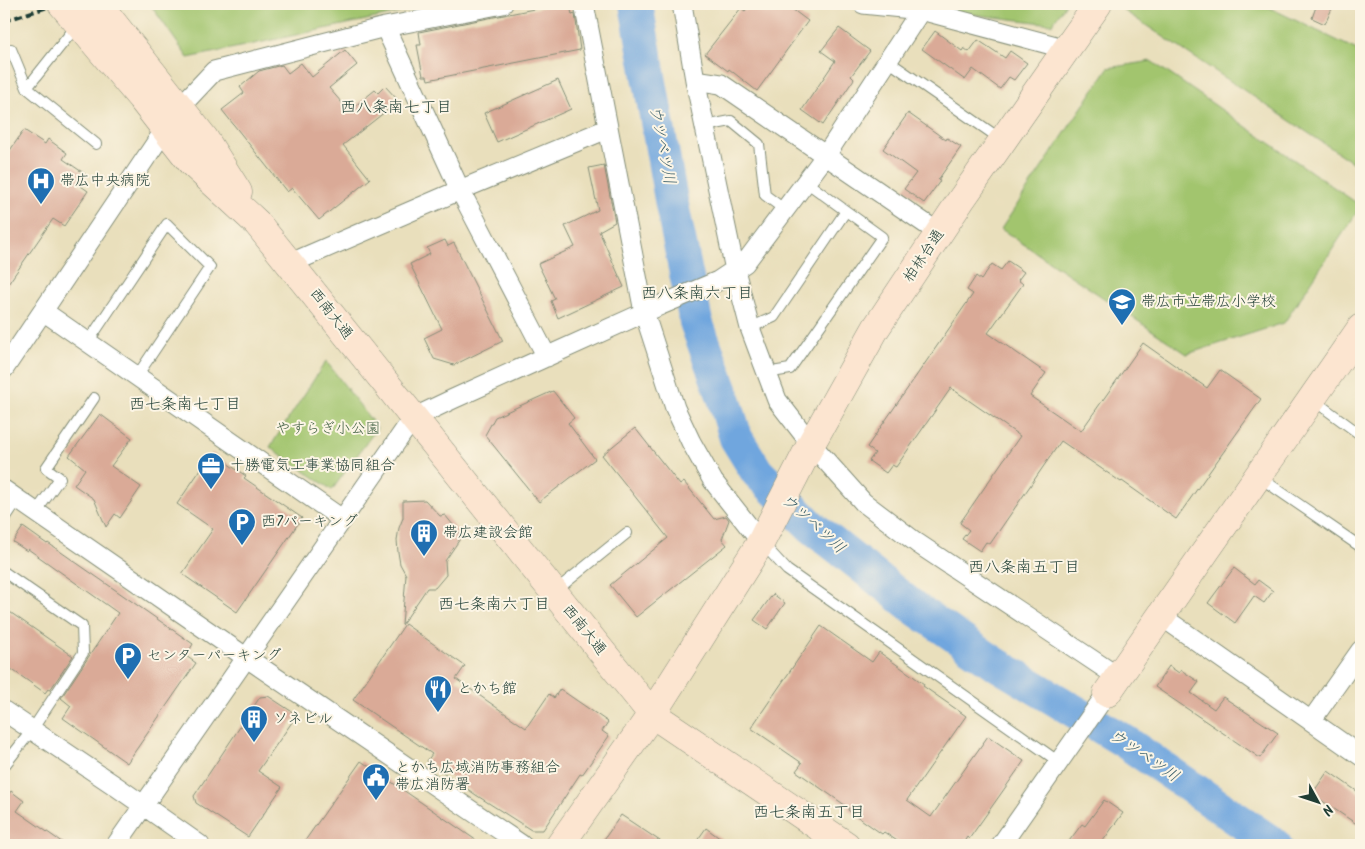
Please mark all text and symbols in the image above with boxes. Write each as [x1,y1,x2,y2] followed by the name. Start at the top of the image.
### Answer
[340,95,452,120] district label: 西八条南七丁目
[642,103,682,187] water label: ウツベツ川
[26,166,56,205] hospital icon: 帯広中央病院
[60,169,150,193] place label: 帯広中央病院
[897,224,951,288] street label: 柏林台通
[641,281,753,306] district label: 西八条南六丁目
[303,283,359,345] street label: 西南大通
[1107,287,1137,326] school or university icon: 帯広市立帯広小学校
[1141,290,1276,314] place label: 帯広市立帯広小学校
[129,392,241,417] district label: 西七条南七丁目
[275,417,381,441] park label: やすらぎ小公園
[196,451,226,490] office icon: 十勝電気工事業協同組合
[230,454,395,478] place label: 十勝電気工事業協同組合
[775,488,851,560] water label: ウツベツ川
[227,507,257,546] parking icon: 西7パーキング
[261,510,358,534] place label: 西7パーキング
[409,518,439,557] building icon: 帯広建設会館
[443,521,533,545] place label: 帯広建設会館
[968,555,1080,580] district label: 西八条南五丁目
[438,592,550,617] district label: 西七条南六丁目
[556,599,612,661] street label: 西南大通
[113,641,143,680] parking icon: センターパーキング
[147,644,281,668] place label: センターパーキング
[423,674,453,713] restaurant icon: とかち館
[457,677,517,701] place label: とかち館
[239,704,269,743] building icon: ソネビル
[273,707,333,731] place label: ソネビル
[1104,723,1184,789] water label: ウツベツ川
[395,756,560,797] place label: とかち広域消防事務組合 帯広消防署
[361,762,391,801] public building icon: とかち広域消防事務組合 帯広消防署
[1292,776,1342,826] north arrow
[1316,799,1338,820] text: N
[753,800,865,825] district label: 西七条南五丁目

